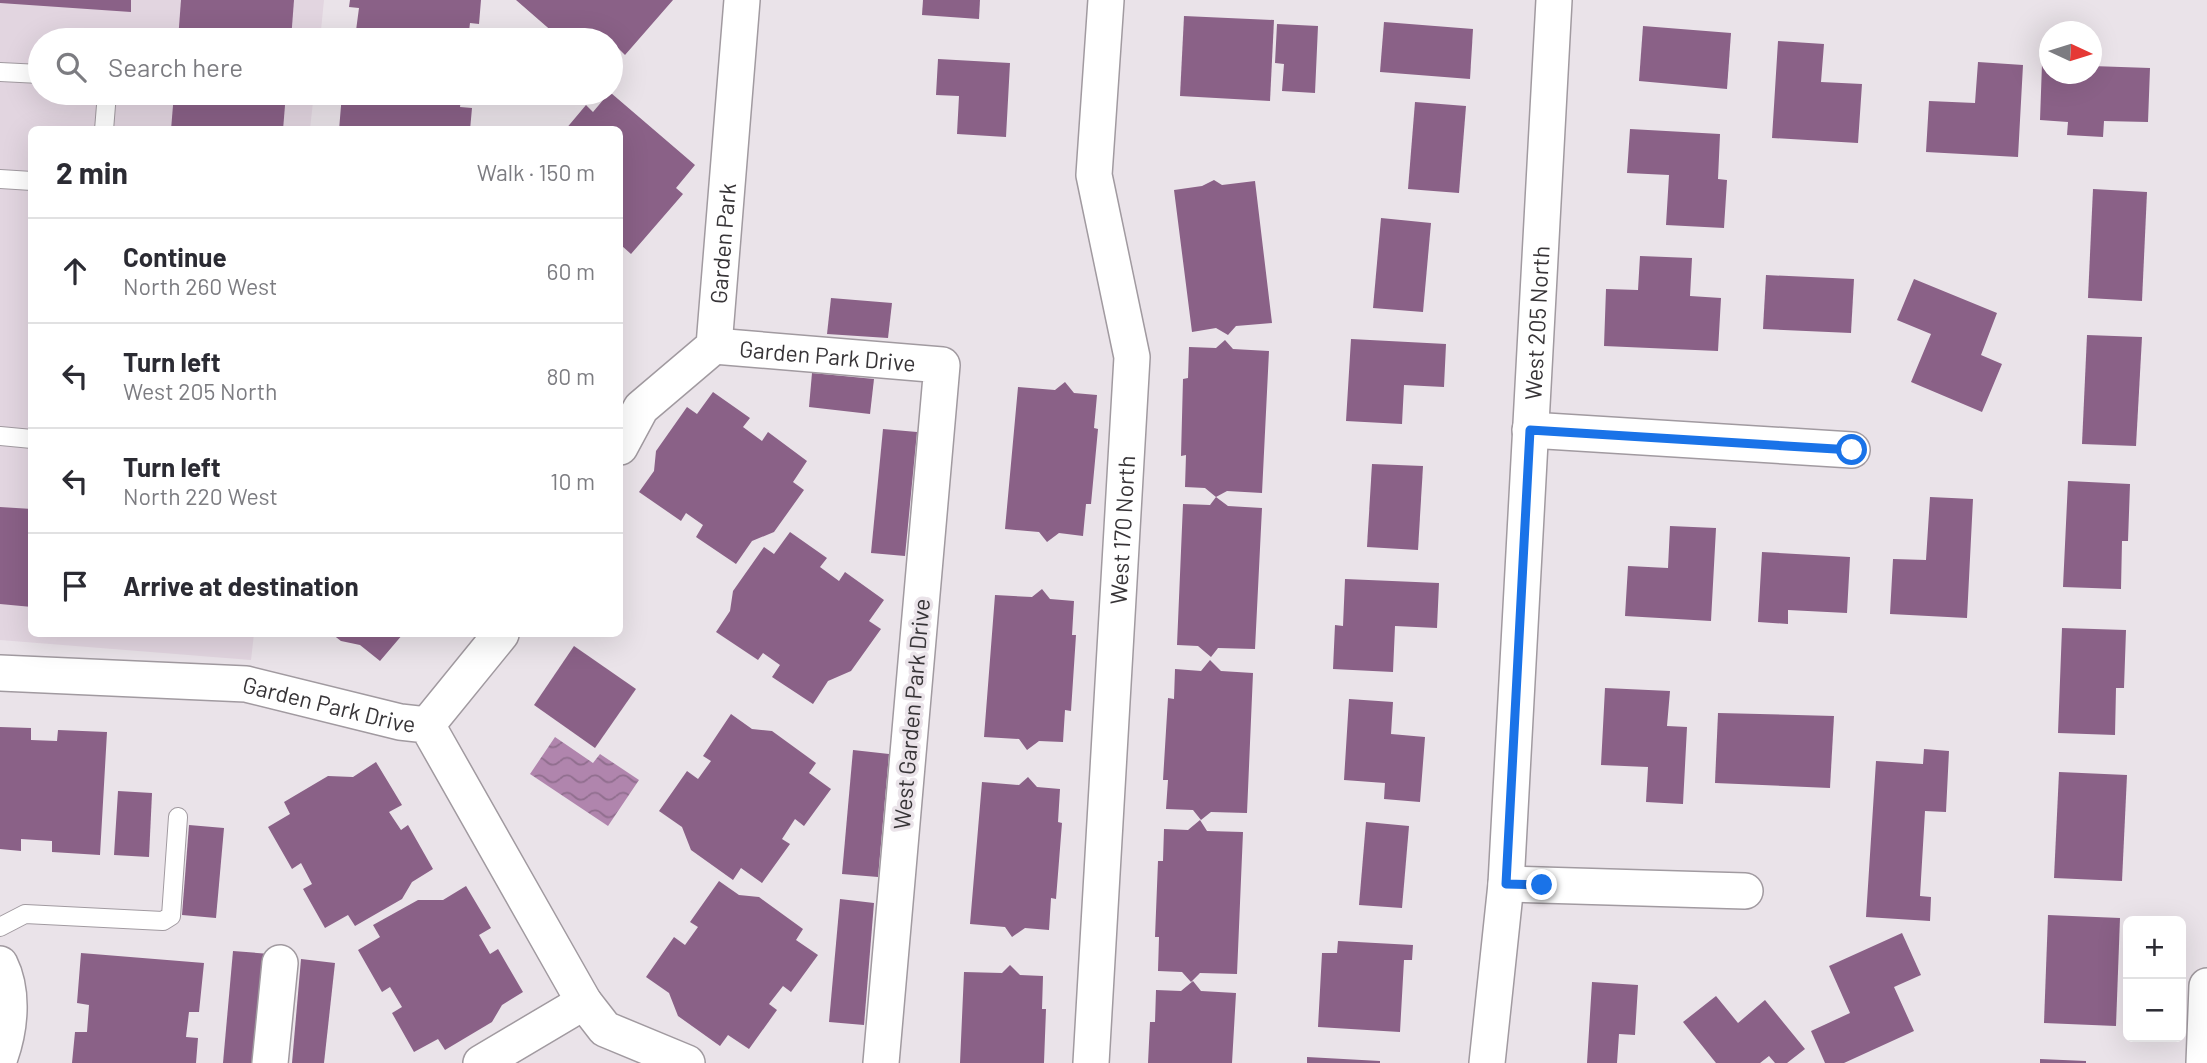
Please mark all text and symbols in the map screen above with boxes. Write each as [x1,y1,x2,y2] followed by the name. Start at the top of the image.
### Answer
[2039,21,2102,84] north arrow
[28,28,623,105] search box
[52,48,90,86] icon: search
[108,51,243,82] text: Search here
[56,154,128,190] text: 2 min
[477,158,595,186] text: Walk · 150 m
[703,182,741,305] street label: Garden Park
[123,241,227,272] text: Continue
[1518,245,1555,401] street label: West 205 North
[56,252,94,290] icon: ahead
[547,257,595,285] text: 60 m
[123,272,277,300] text: North 260 West
[738,334,917,377] street label: Garden Park Drive
[123,346,221,377] text: Turn left
[56,357,94,395] icon: left
[546,362,595,390] text: 80 m
[123,377,277,405] text: West 205 North
[1836,434,1867,465] route start
[123,451,221,482] text: Turn left
[1104,455,1140,605] street label: West 170 North
[56,462,94,500] icon: left
[550,467,595,495] text: 10 m
[123,482,278,510] text: North 220 West
[56,567,94,605] icon: arrive
[123,570,359,601] text: Arrive at destination
[887,597,935,831] street label: West Garden Park Drive
[240,670,417,738] street label: Garden Park Drive
[1526,869,1557,900] route end
[2123,916,2186,1042] map controls
[2123,916,2186,979] button: +
[2123,979,2186,1042] button: −

